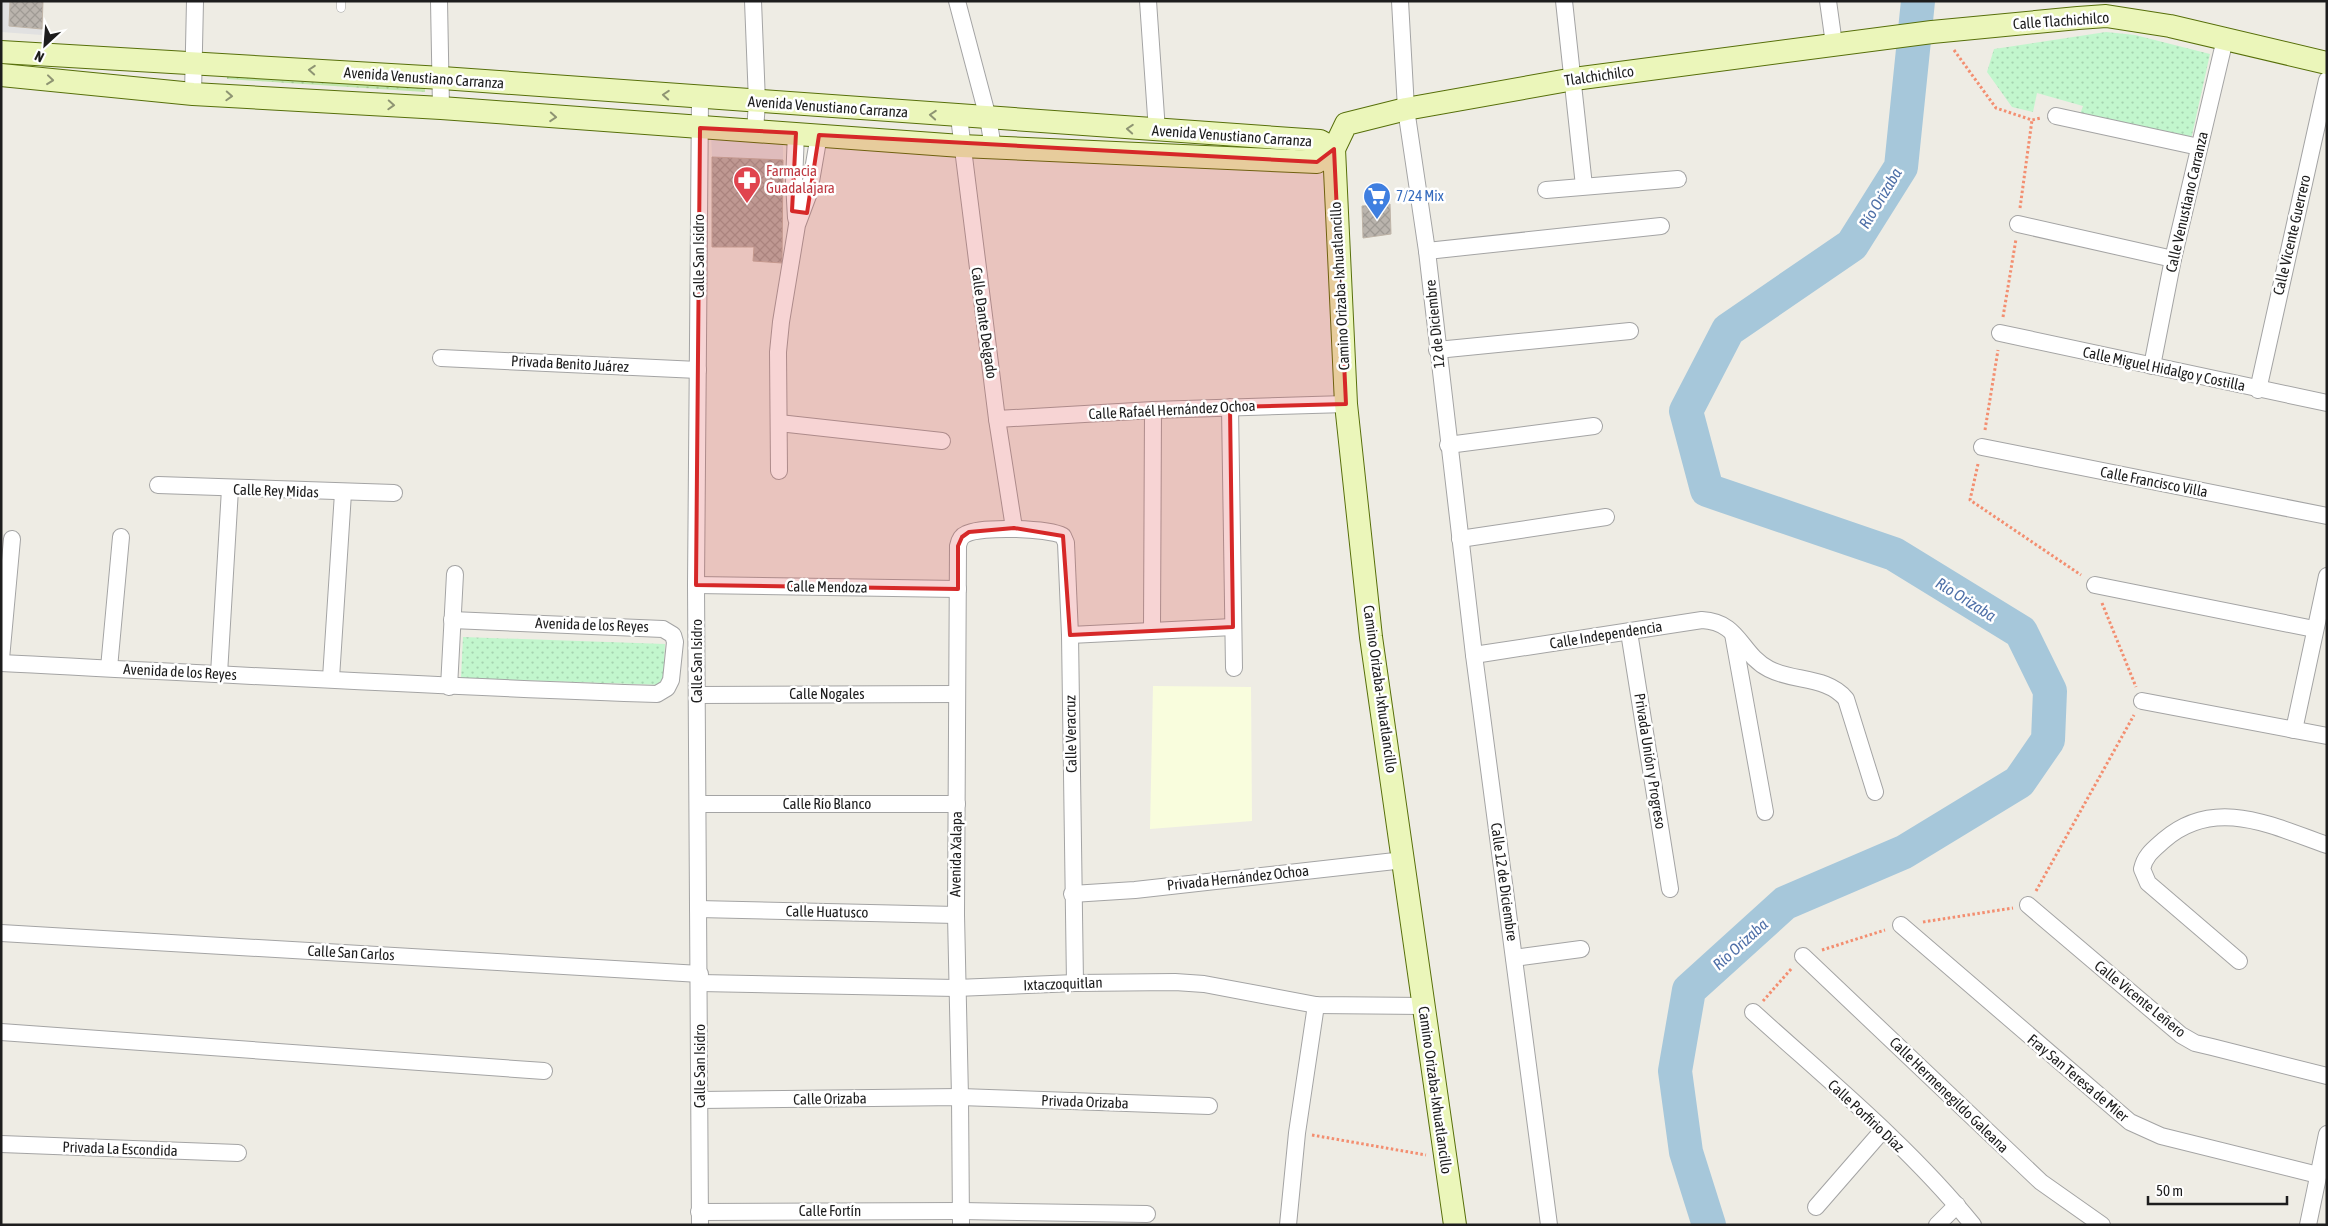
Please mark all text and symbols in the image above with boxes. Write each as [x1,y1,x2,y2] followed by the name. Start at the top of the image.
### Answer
[2012,9,2110,32] street label: Calle Tlachichilco
[20,20,70,70] north arrow
[32,48,47,66] text: N
[1563,62,1635,89] street label: Tlalchichilco
[343,63,505,92] street label: Avenida Venustiano Carranza
[308,65,316,76] one-way arrow
[46,74,54,85] one-way arrow
[225,90,233,101] one-way arrow
[662,90,670,101] one-way arrow
[747,92,909,121] street label: Avenida Venustiano Carranza
[387,100,395,111] one-way arrow
[929,110,937,121] one-way arrow
[550,111,558,122] one-way arrow
[1151,121,1313,150] street label: Avenida Venustiano Carranza
[1126,124,1134,135] one-way arrow
[2162,130,2211,274] street label: Calle Venustiano Carranza
[766,162,835,196] place label: Farmacia Guadalajara
[1855,164,1905,231] water label: Río Orizaba
[732,165,762,204] pharmacy icon: Farmacia Guadalajara
[2269,173,2314,297] street label: Calle Vicente Guerrero
[1362,181,1392,220] supermarket icon: 7/24 Mix
[1396,187,1444,204] place label: 7/24 Mix
[1327,201,1352,371] street label: Camino Orizaba-Ixhuatlancillo
[690,214,707,298] street label: Calle San Isidro
[968,266,1001,380] street label: Calle Dante Delgado
[1421,279,1448,369] street label: 12 de Diciembre
[2081,343,2247,394] street label: Calle Miguel Hidalgo y Costilla
[511,352,630,375] street label: Privada Benito Juárez
[1088,397,1256,422] street label: Calle Rafaél Hernández Ochoa
[2099,463,2209,500] street label: Calle Francisco Villa
[233,481,319,500] street label: Calle Rey Midas
[1933,574,2000,625] water label: Río Orizaba
[786,577,868,596] street label: Calle Mendoza
[1360,604,1401,774] street label: Camino Orizaba-Ixhuatlancillo
[535,614,649,635] street label: Avenida de los Reyes
[1548,617,1663,652] street label: Calle Independencia
[688,619,705,703] street label: Calle San Isidro
[123,660,237,683] street label: Avenida de los Reyes
[789,685,865,702] street label: Calle Nogales
[1631,692,1670,830] street label: Privada Unión y Progreso
[1061,694,1080,773] street label: Calle Veracruz
[783,795,871,812] street label: Calle Río Blanco
[946,811,965,897] street label: Avenida Xalapa
[1488,822,1521,942] street label: Calle 12 de Diciembre
[1166,862,1310,893] street label: Privada Hernández Ochoa
[785,902,869,921] street label: Calle Huatusco
[1709,914,1771,973] water label: Río Orizaba
[307,942,395,963] street label: Calle San Carlos
[2091,957,2189,1040] street label: Calle Vicente Leñero
[1023,974,1103,993] street label: Ixtaczoquitlan
[1415,1005,1456,1175] street label: Camino Orizaba-Ixhuatlancillo
[691,1024,708,1108] street label: Calle San Isidro
[2024,1030,2133,1125] street label: Fray San Teresa de Mier
[1886,1033,2012,1156] street label: Calle Hermenegildo Galeana
[1825,1076,1908,1156] street label: Calle Porfirio Díaz
[793,1089,867,1108] street label: Calle Orizaba
[1041,1091,1129,1112] street label: Privada Orizaba
[62,1138,178,1159] street label: Privada La Escondida
[2148,1174,2287,1206] scale bar
[2156,1182,2183,1199] text: 50 m
[799,1202,861,1219] street label: Calle Fortín

